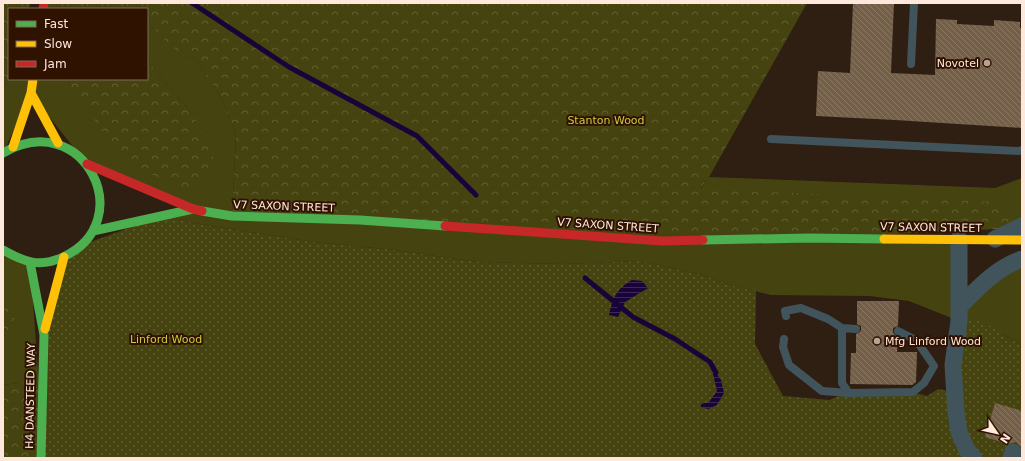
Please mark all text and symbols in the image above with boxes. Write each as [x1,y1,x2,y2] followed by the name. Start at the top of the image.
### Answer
[8,8,148,80] legend
[44,17,68,31] text: Fast
[44,37,72,51] text: Slow
[43,57,67,71] text: Jam
[937,57,979,70] place label: Novotel
[982,58,992,68] marker: Novotel
[567,114,645,127] park label: Stanton Wood
[233,198,335,215] street label: V7 SAXON STREET
[557,215,660,236] street label: V7 SAXON STREET
[880,220,982,235] street label: V7 SAXON STREET
[130,333,202,346] park label: Linford Wood
[885,335,981,348] place label: Mfg Linford Wood
[872,336,882,346] marker: Mfg Linford Wood
[23,343,38,449] street label: H4 DANSTEED WAY
[977,413,1017,453] north arrow
[997,431,1013,446] text: N

